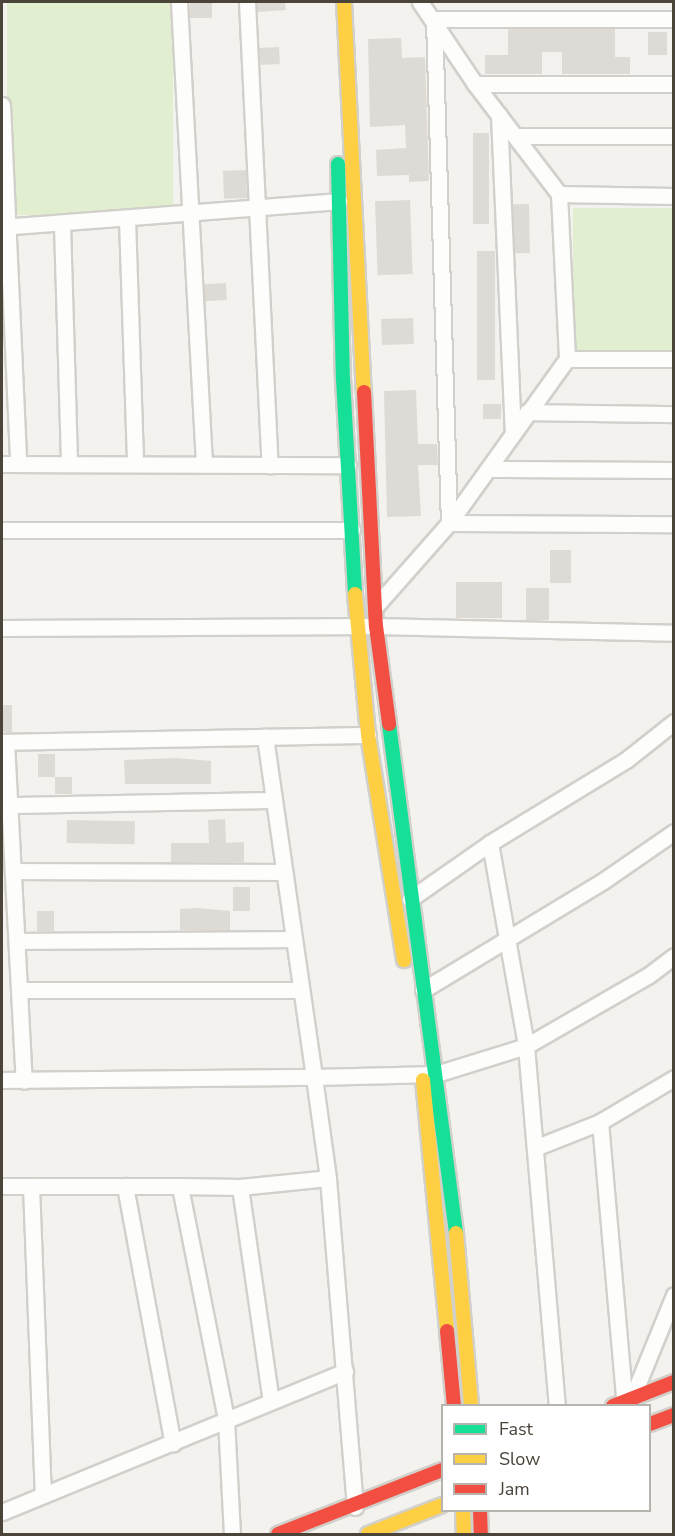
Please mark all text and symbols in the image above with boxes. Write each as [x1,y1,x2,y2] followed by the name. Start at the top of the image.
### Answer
[441,1404,651,1512] legend
[499,1417,533,1441] text: Fast
[499,1447,540,1471] text: Slow
[499,1477,530,1501] text: Jam

